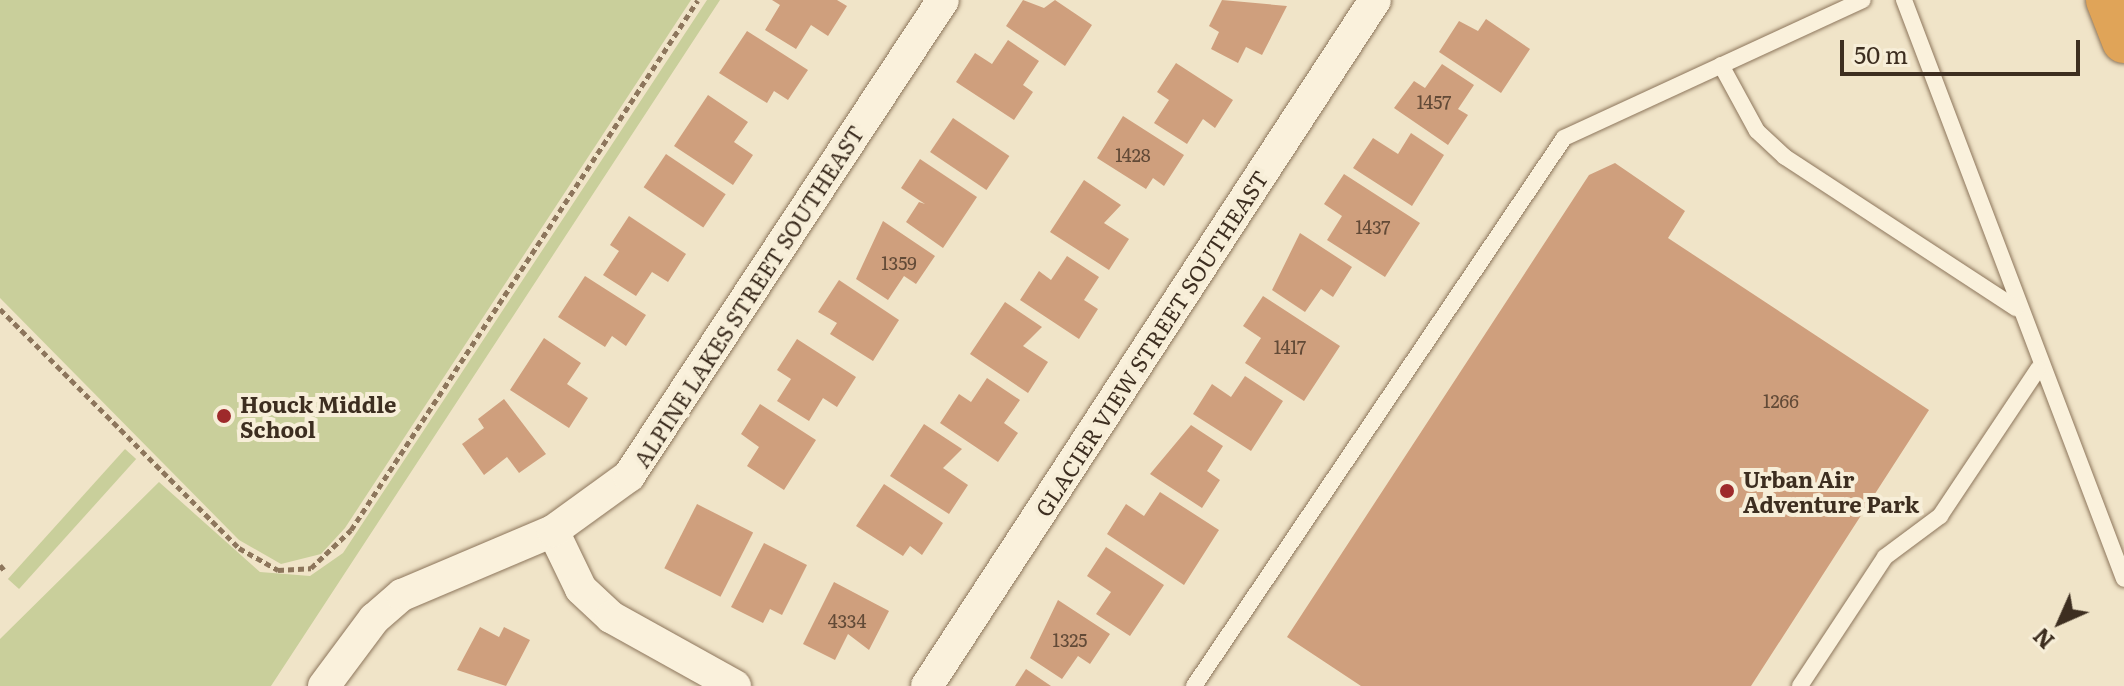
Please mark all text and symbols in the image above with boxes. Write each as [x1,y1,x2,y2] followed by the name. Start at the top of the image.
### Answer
[1844,24,2084,74] scale bar
[1854,36,1908,71] text: 50 m
[1417,91,1451,113] house number: 1457
[627,120,869,472] street label: ALPINE LAKES STREET SOUTHEAST
[1115,144,1151,166] house number: 1428
[1029,165,1273,521] street label: GLACIER VIEW STREET SOUTHEAST
[1356,216,1390,238] house number: 1437
[881,252,917,274] house number: 1359
[1274,336,1306,358] house number: 1417
[240,390,396,442] place label: Houck Middle School
[1763,390,1799,412] house number: 1266
[215,407,233,425] marker: Houck Middle School
[1743,465,1919,516] place label: Urban Air Adventure Park
[1718,482,1736,500] marker: Urban Air Adventure Park
[2020,582,2100,662] north arrow
[828,610,866,632] house number: 4334
[2024,621,2061,658] text: N
[1053,629,1087,651] house number: 1325

